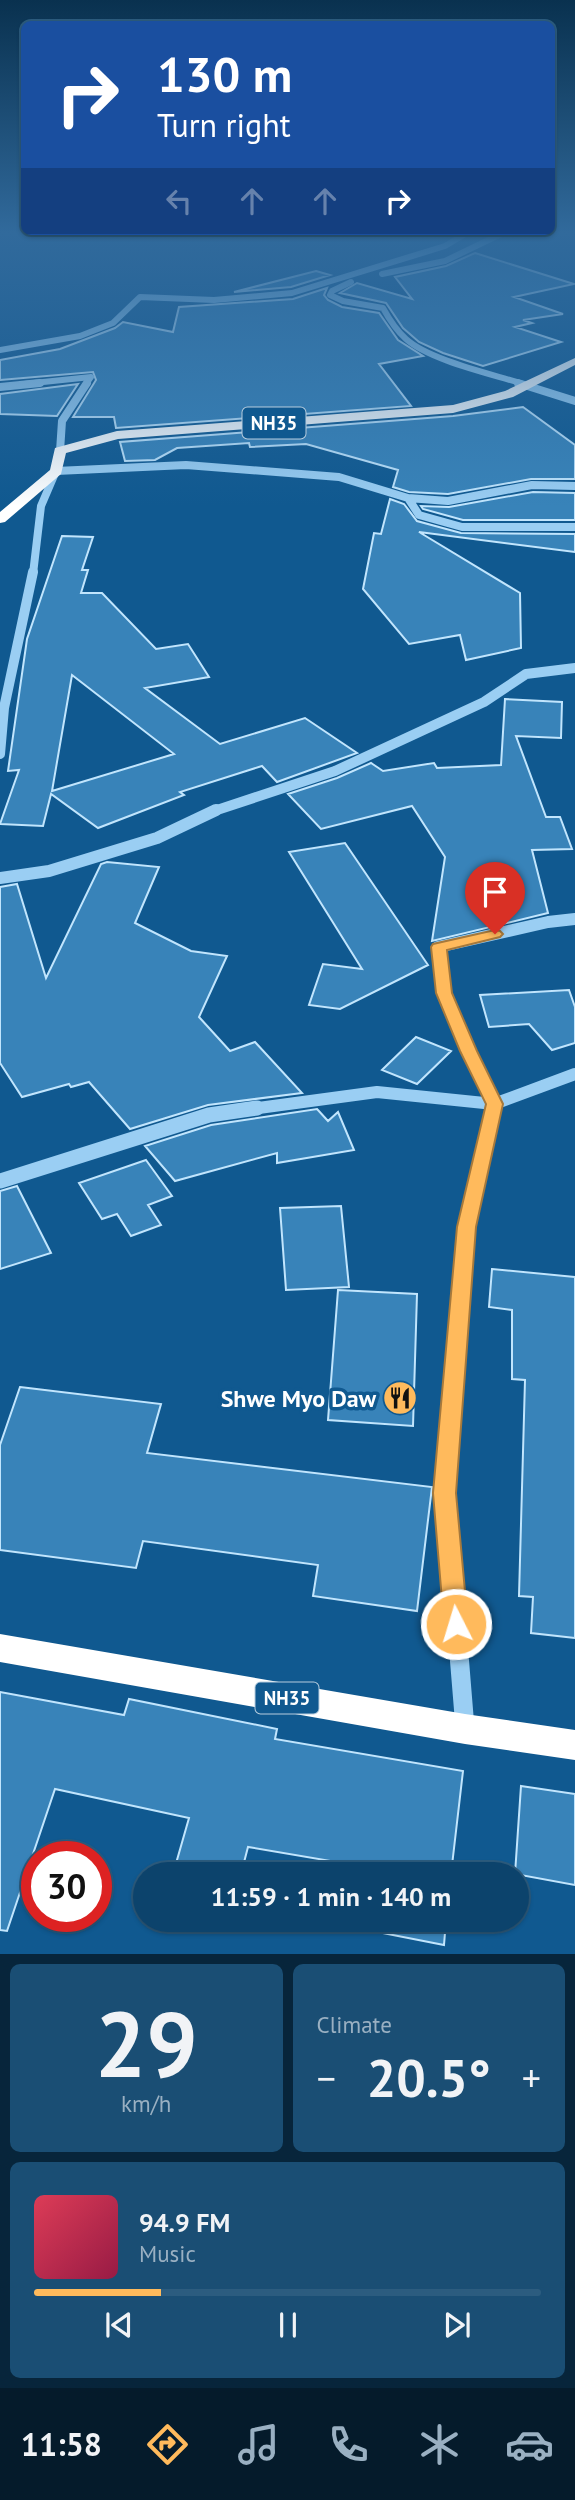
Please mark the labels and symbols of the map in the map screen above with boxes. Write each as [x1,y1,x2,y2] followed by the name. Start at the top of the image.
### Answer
[243,408,306,438] road number: NH35
[465,862,525,934] pin
[381,1379,419,1417] restaurant icon: Shwe Myo Daw
[221,1383,377,1414] place label: Shwe Myo Daw
[419,1587,493,1661] position arrow
[256,1682,318,1714] road number: NH35
[21,1841,112,1932] speed limit sign: 30

